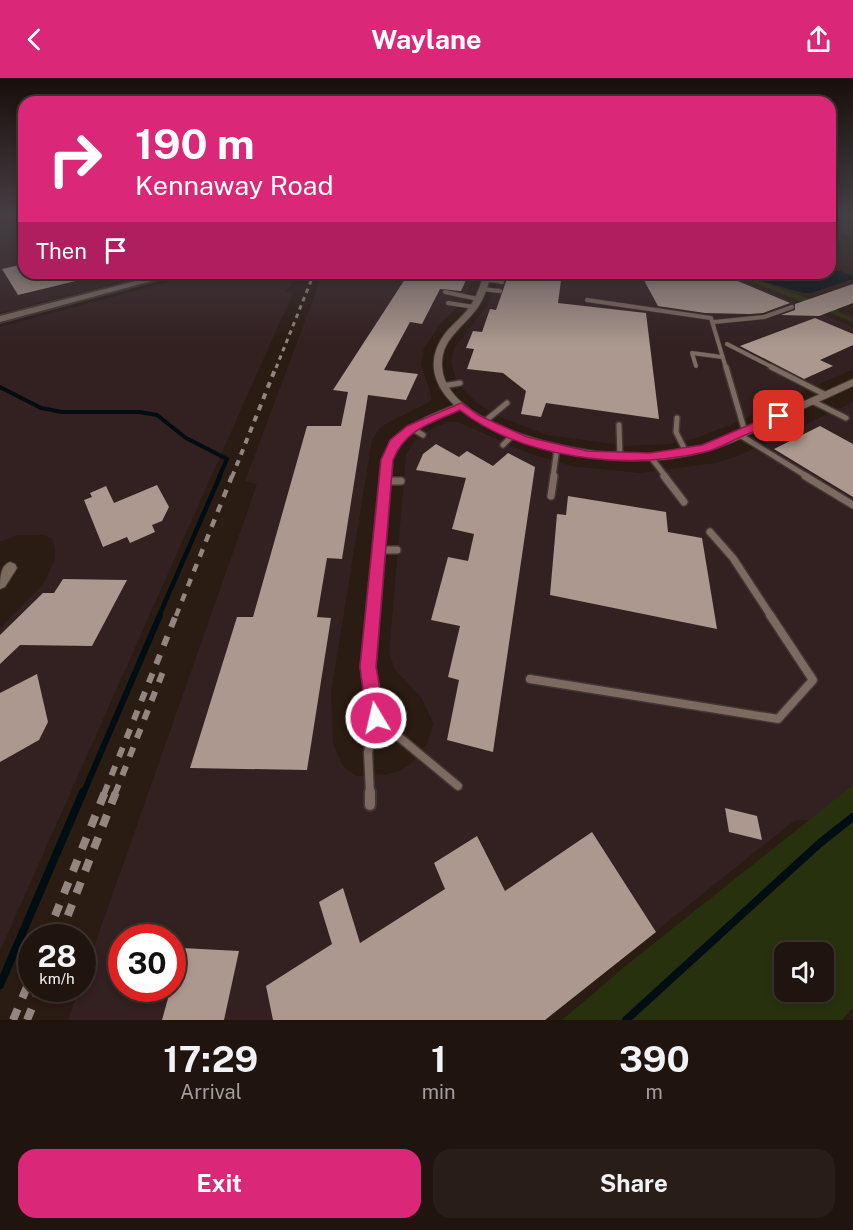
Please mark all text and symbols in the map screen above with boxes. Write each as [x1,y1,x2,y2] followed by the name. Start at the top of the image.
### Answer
[18,23,51,56] icon: back
[371,23,482,55] text: Waylane
[802,23,835,56] icon: share
[135,119,255,168] text: 190 m
[36,120,114,198] icon: right
[135,169,334,201] text: Kennaway Road
[99,234,132,267] icon: arrive
[36,238,87,264] text: Then
[753,390,804,441] pin
[762,399,795,432] icon: arrive
[344,686,408,750] position arrow
[108,924,186,1002] speed limit sign: 30
[37,938,77,974] text: 28
[774,942,834,1002] map controls
[774,942,834,1002] button: sound
[39,970,75,987] text: km/h
[163,1038,258,1080] text: 17:29
[431,1038,446,1080] text: 1
[619,1038,690,1080] text: 390
[180,1080,242,1104] text: Arrival
[422,1080,456,1104] text: min
[646,1080,663,1104] text: m
[18,1149,421,1218] button: Exit
[433,1149,835,1218] button: Share

